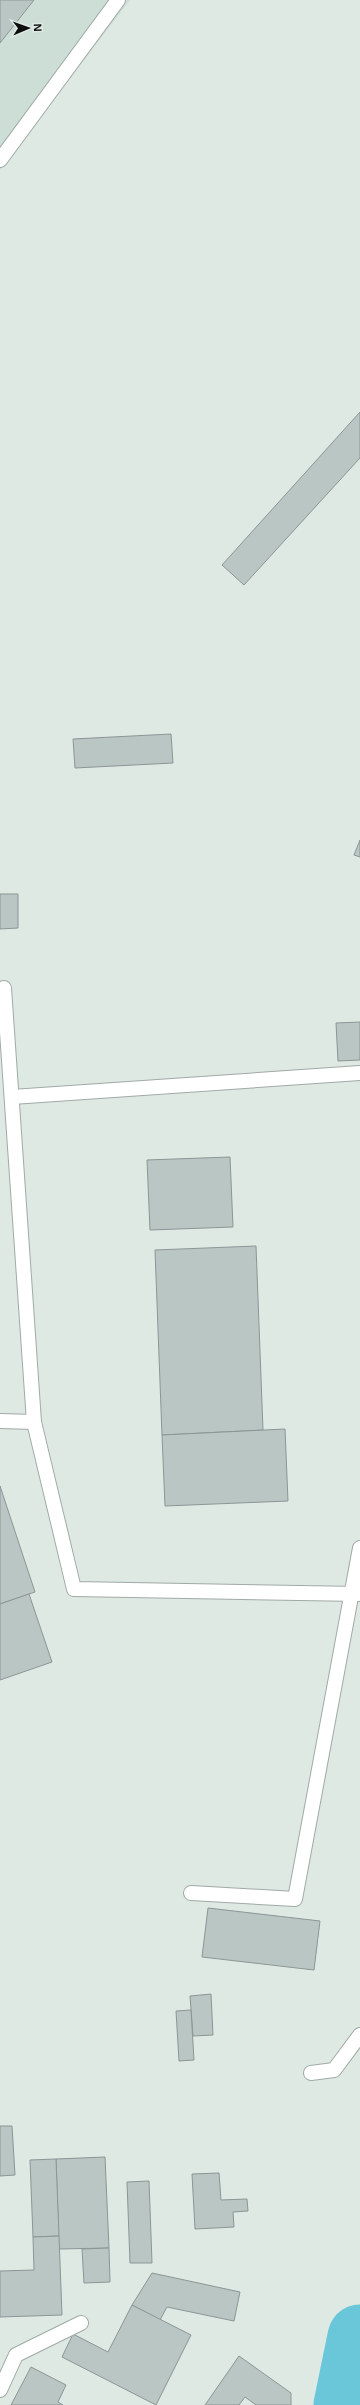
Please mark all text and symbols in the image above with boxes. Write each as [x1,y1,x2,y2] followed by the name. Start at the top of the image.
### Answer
[8,8,48,48] north arrow
[32,23,44,32] text: N

